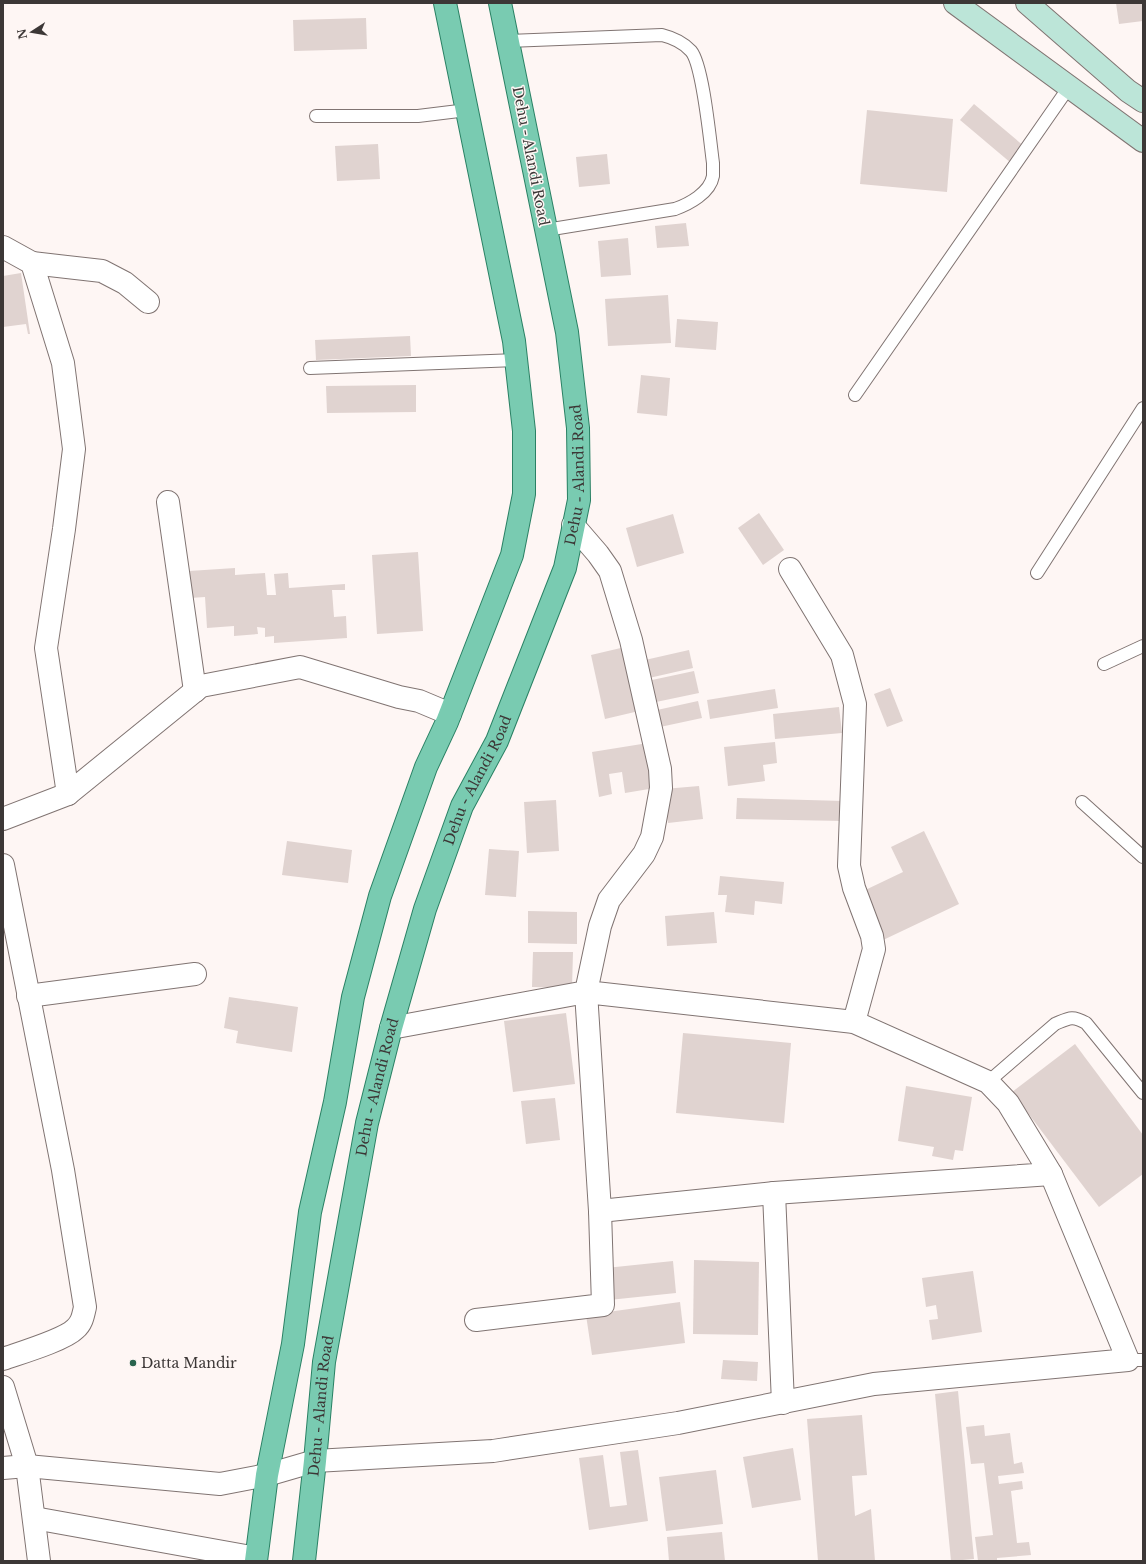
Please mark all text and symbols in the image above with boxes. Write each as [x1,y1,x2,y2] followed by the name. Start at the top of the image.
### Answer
[12,12,52,52] north arrow
[14,27,30,41] text: N
[509,85,553,228] street label: Dehu - Alandi Road
[561,403,588,547] street label: Dehu - Alandi Road
[440,712,515,848] street label: Dehu - Alandi Road
[352,1015,403,1158] street label: Dehu - Alandi Road
[304,1333,338,1477] street label: Dehu - Alandi Road
[141,1354,237,1372] place label: Datta Mandir
[128,1358,138,1368] marker: Datta Mandir

